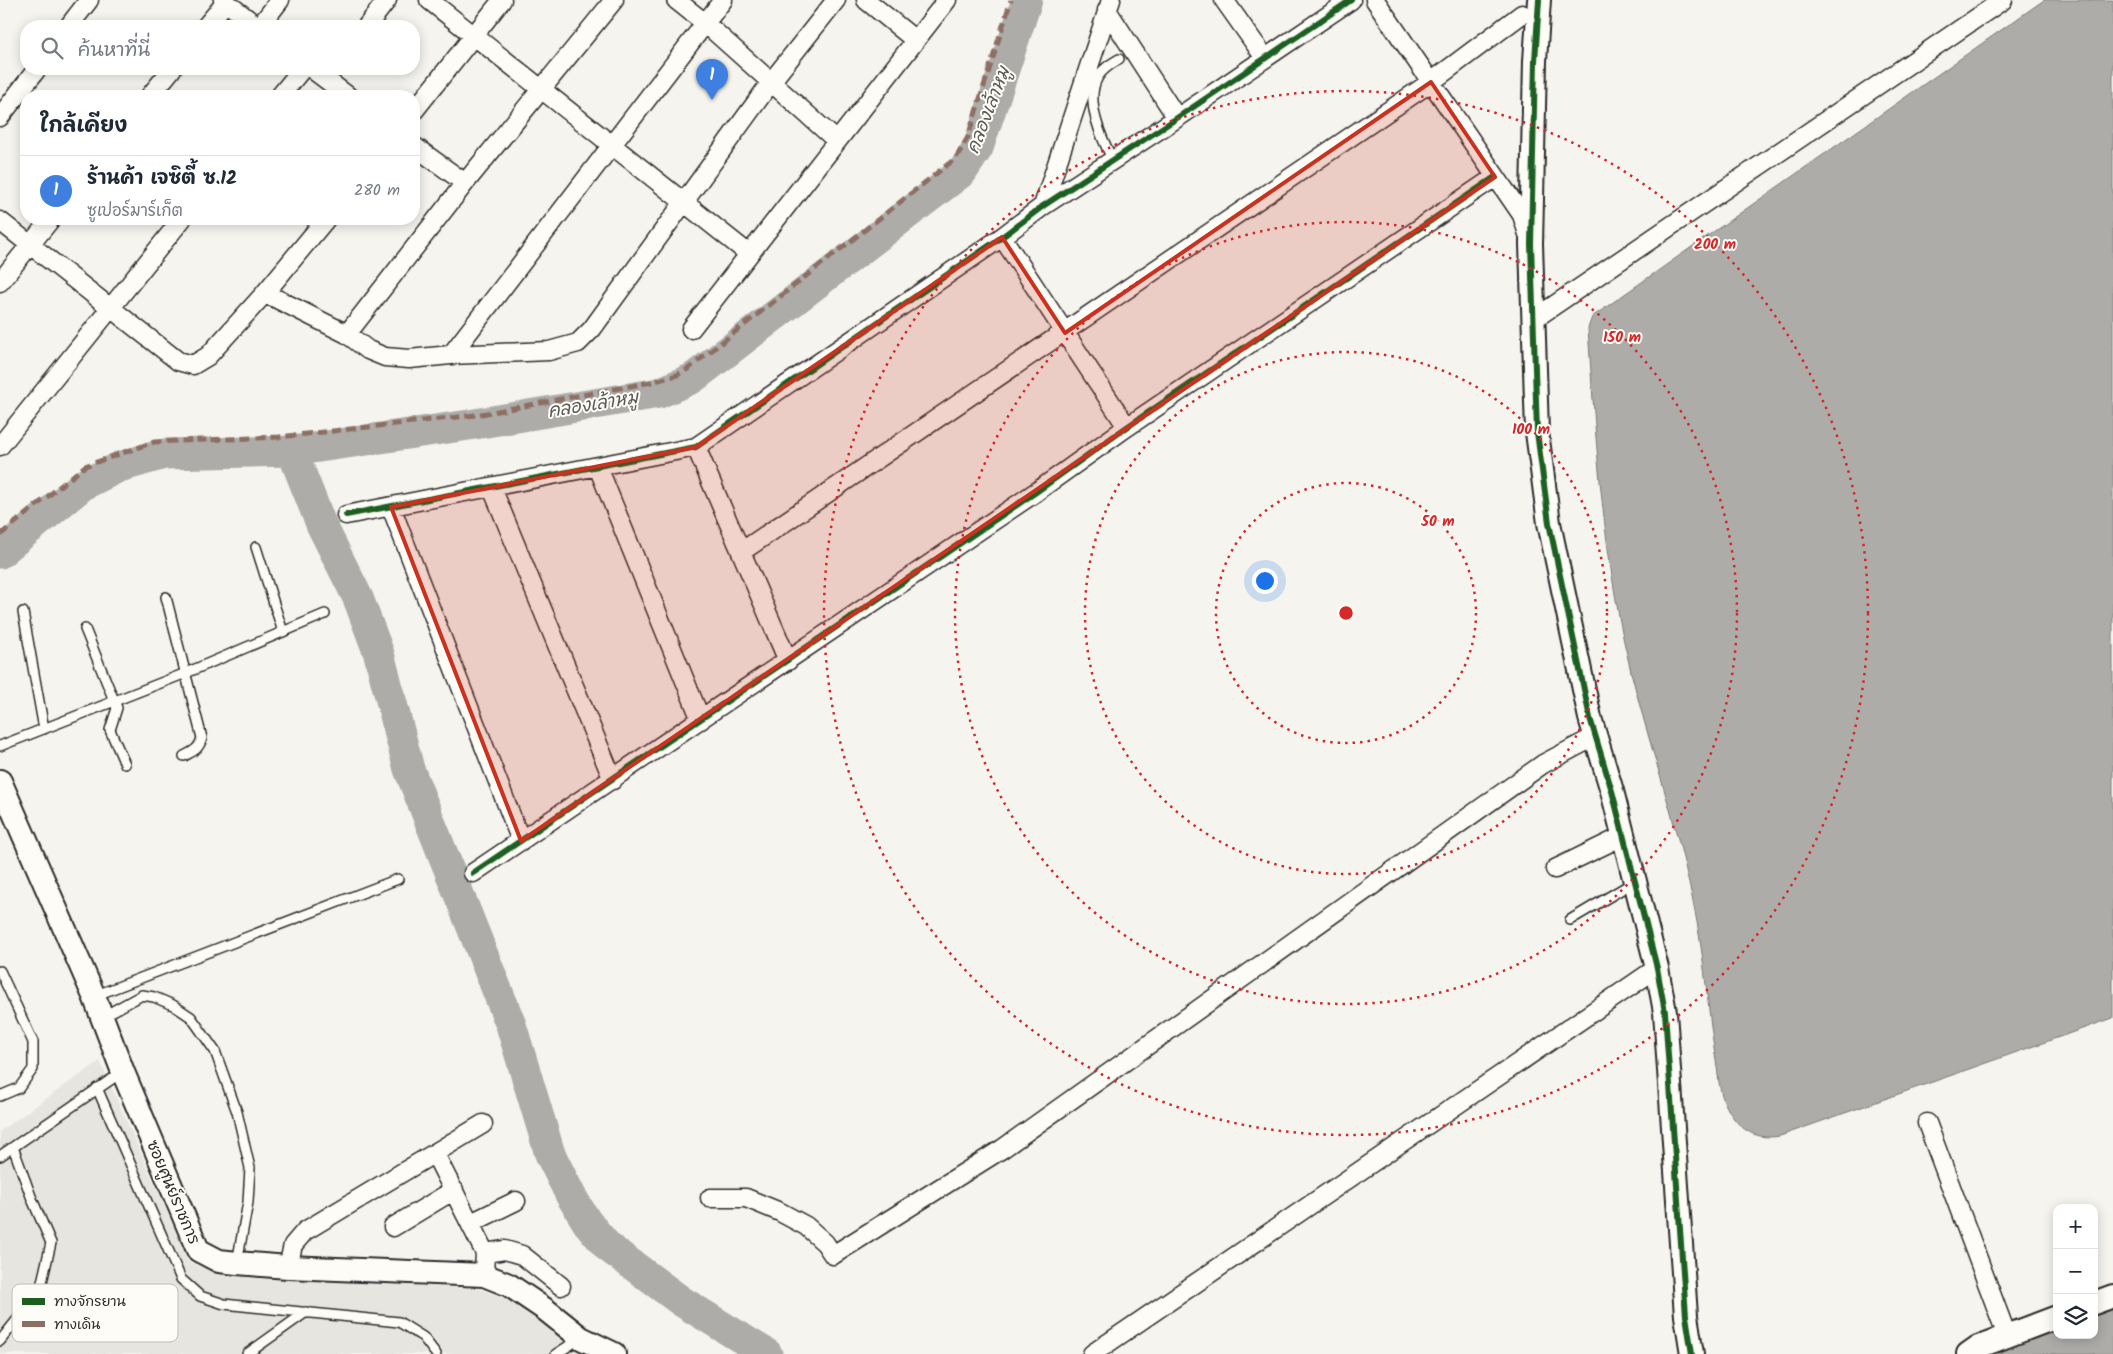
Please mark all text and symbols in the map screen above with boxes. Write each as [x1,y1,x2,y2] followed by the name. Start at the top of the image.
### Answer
[20,20,420,75] search box
[38,34,66,62] icon: search
[78,36,150,66] text: ค้นหาที่นี่
[696,59,728,100] pin: 1
[960,61,1020,158] water label: คลองเล้าหมู
[40,110,127,143] text: ใกล้เคียง
[87,164,237,194] text: ร้านค้า เจซิตี้ ซ.12
[54,178,58,203] text: 1
[354,178,400,203] text: 280 m
[87,199,183,224] text: ซูเปอร์มาร์เก็ต
[1694,233,1736,257] text: 200 m
[1603,326,1641,350] text: 150 m
[546,384,643,427] water label: คลองเล้าหมู
[1512,418,1550,442] text: 100 m
[1420,510,1455,534] text: 50 m
[1252,568,1278,594] your location
[1337,604,1355,622] centre of rings
[139,1136,206,1249] street label: ซอยศูนย์ราชการ
[2053,1204,2098,1339] map controls
[2053,1204,2098,1249] button: +
[2053,1249,2098,1294] button: −
[12,1284,178,1342] legend
[54,1291,127,1313] text: ทางจักรยาน
[2053,1294,2098,1339] button: layers
[54,1314,101,1336] text: ทางเดิน

